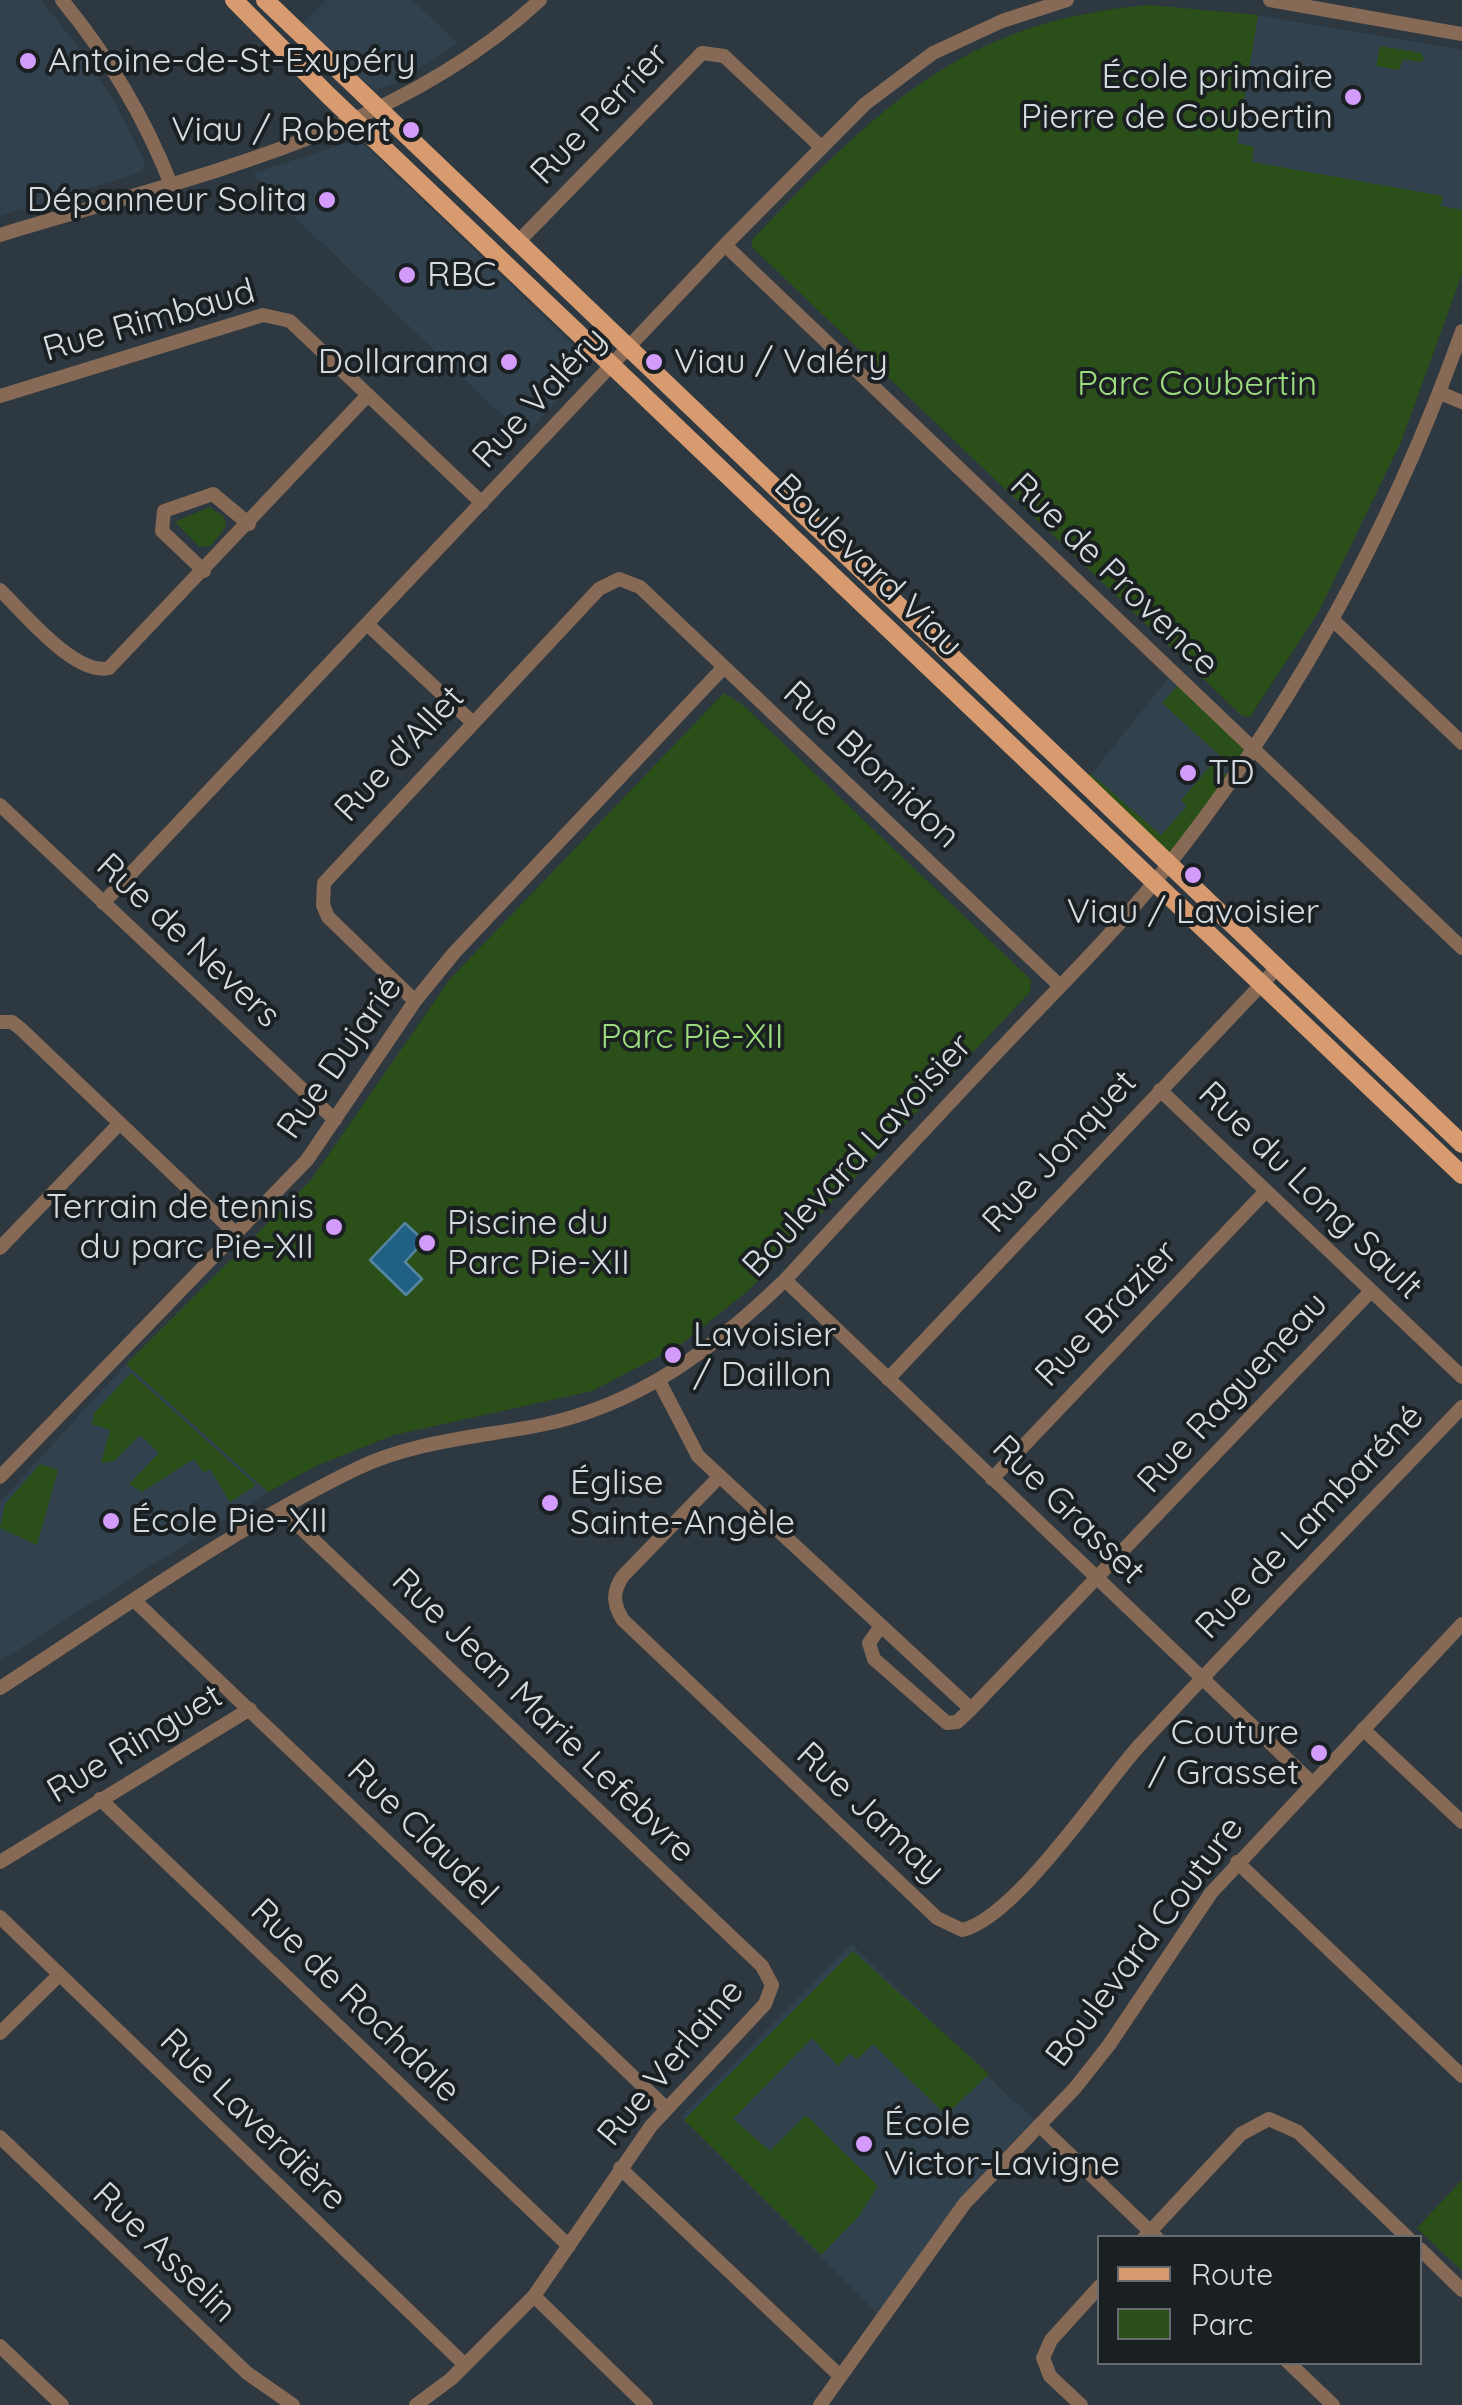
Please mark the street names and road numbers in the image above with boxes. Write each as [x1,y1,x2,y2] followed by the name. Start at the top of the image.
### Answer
[522,35,678,193] street label: Rue Perrier
[38,271,260,371] street label: Rue Rimbaud
[464,319,616,477] street label: Rue Valéry
[1001,465,1227,685] street label: Rue de Provence
[765,466,971,666] street label: Boulevard Viau
[774,673,968,857] street label: Rue Blomidon
[327,677,473,831] street label: Rue d'Allet
[87,845,289,1037] street label: Rue de Nevers
[269,969,411,1147] street label: Rue Dujarié
[734,1025,982,1287] street label: Boulevard Lavoisier
[974,1062,1146,1242] street label: Rue Jonquet
[1189,1073,1431,1309] street label: Rue du Long Sault
[1027,1232,1187,1396] street label: Rue Brazier
[1129,1284,1337,1502] street label: Rue Ragueneau
[1187,1396,1433,1648] street label: Rue de Lambaréné
[983,1427,1153,1593] street label: Rue Grasset
[383,1560,703,1872] street label: Rue Jean Marie Lefebvre
[40,1675,230,1813] street label: Rue Ringuet
[787,1734,953,1892] street label: Rue Jamay
[338,1751,506,1915] street label: Rue Claudel
[1037,1809,1253,2075] street label: Boulevard Couture
[241,1890,469,2112] street label: Rue de Rochdale
[589,1971,753,2155] street label: Rue Verlaine
[151,2020,355,2220] street label: Rue Laverdière
[83,2174,245,2332] street label: Rue Asselin

